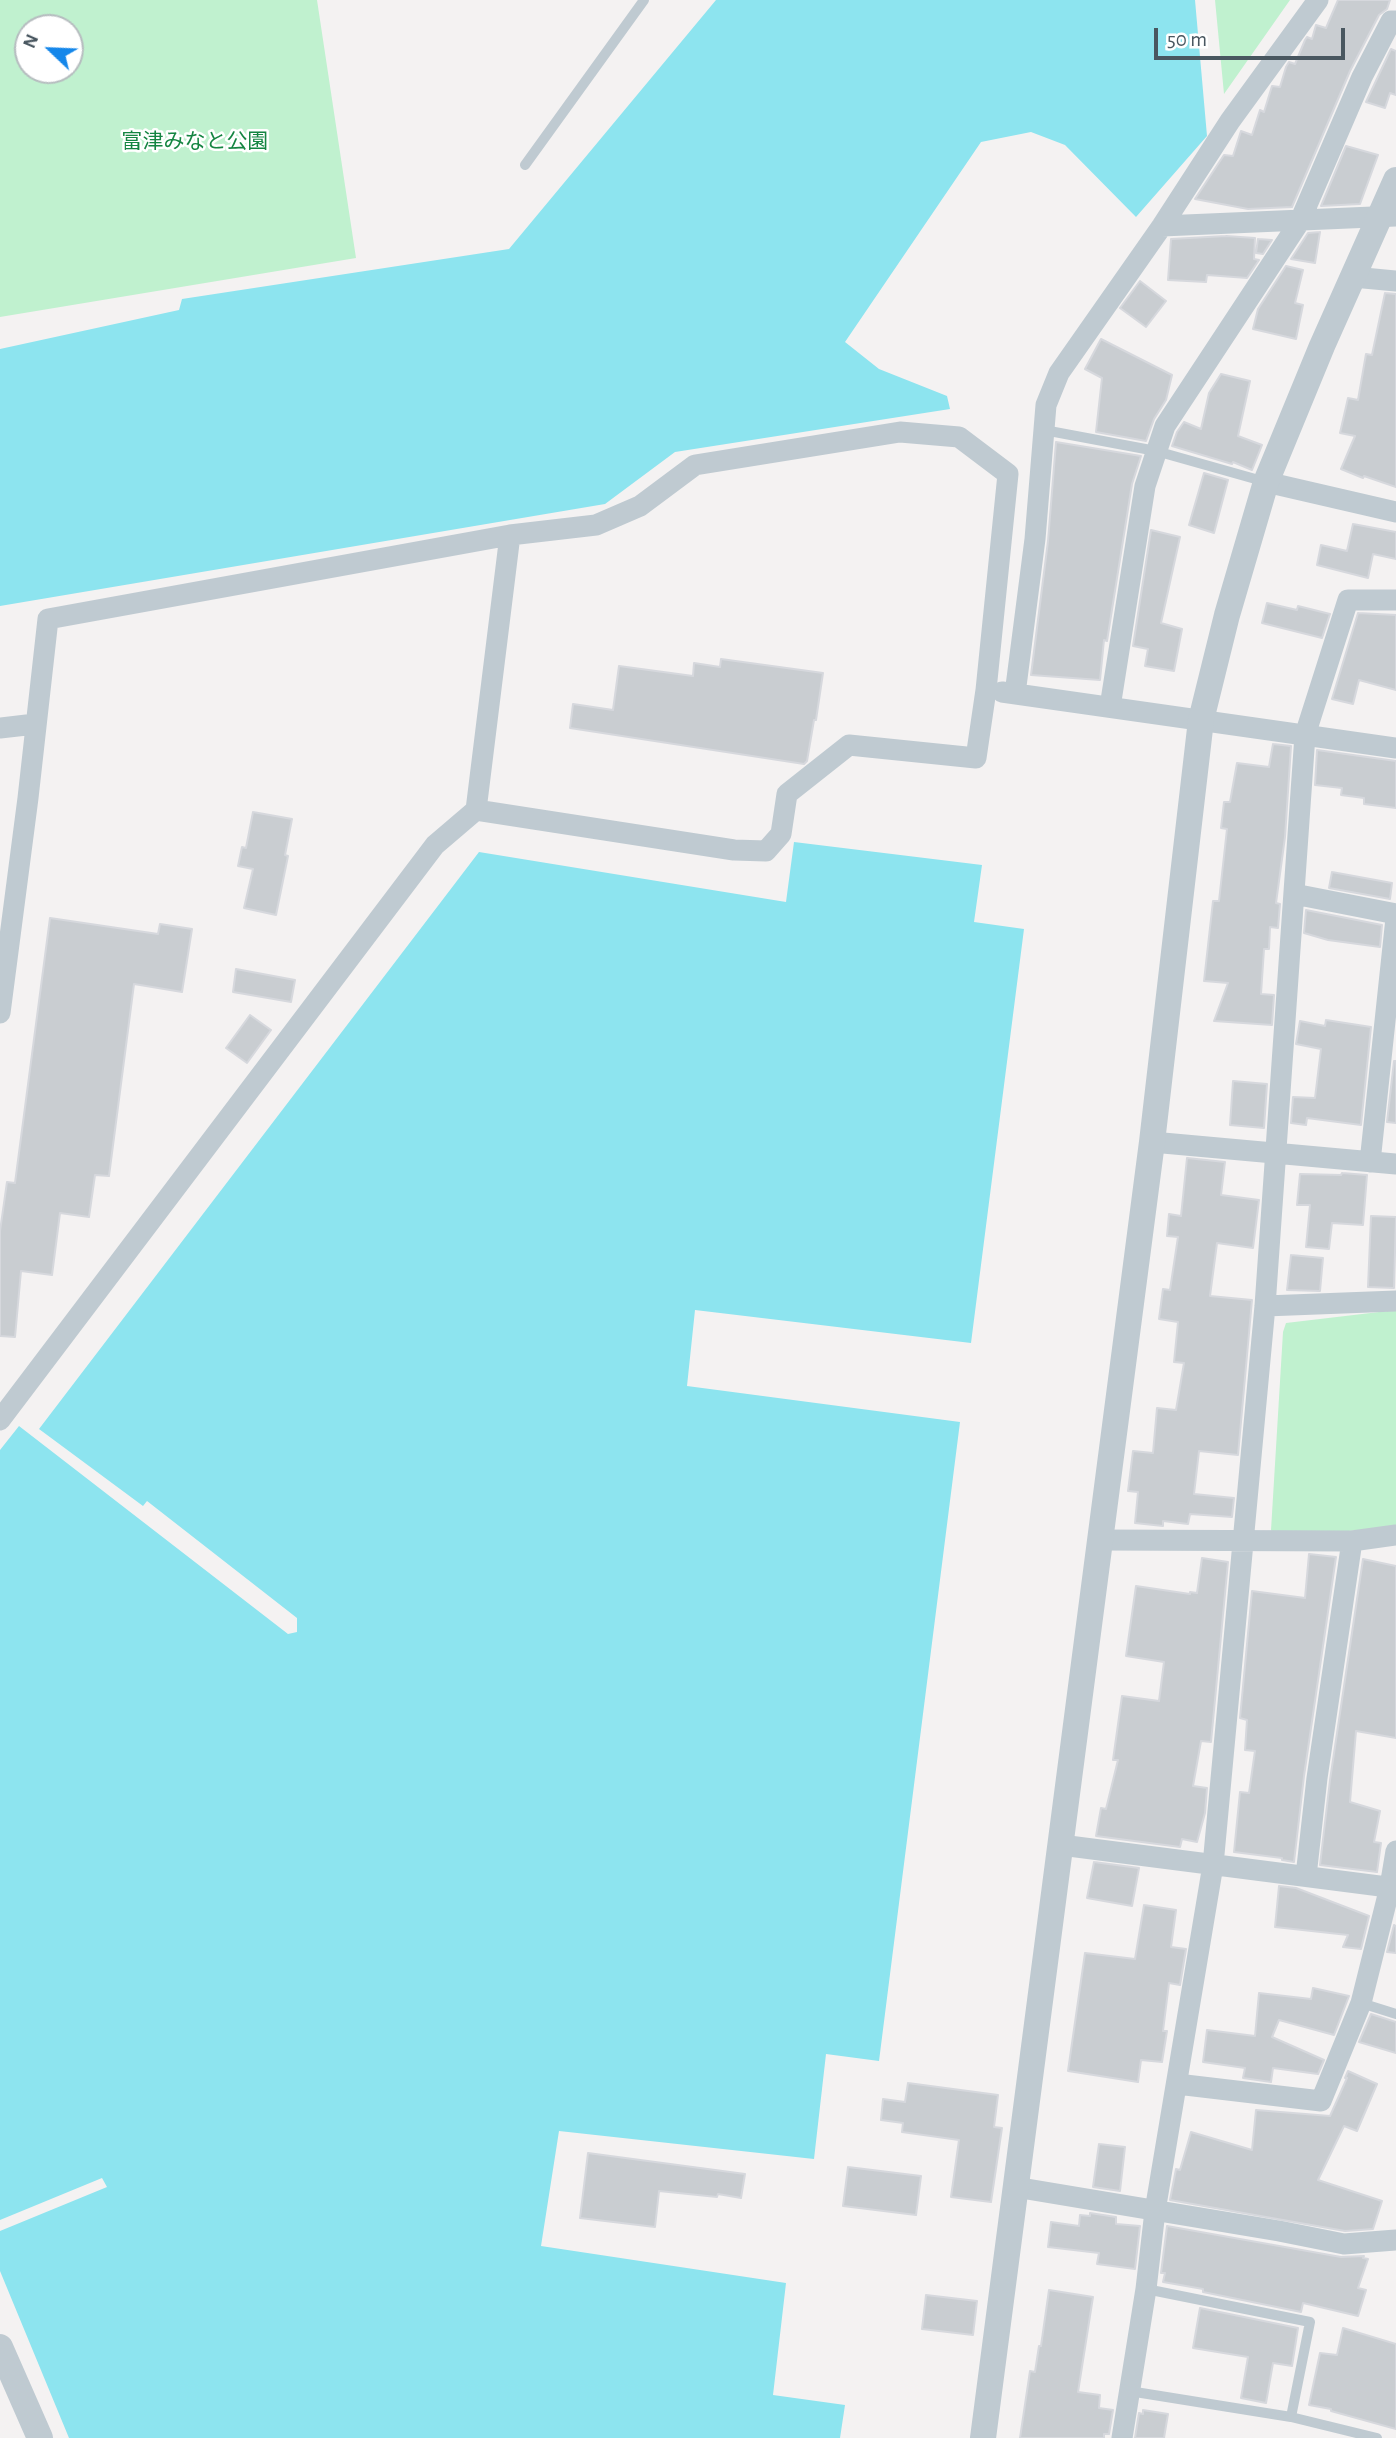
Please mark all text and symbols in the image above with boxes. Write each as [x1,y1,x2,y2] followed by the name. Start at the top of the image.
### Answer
[14,14,84,84] north arrow
[1158,14,1349,58] scale bar
[1167,29,1207,50] text: 50 m
[20,32,42,51] text: N
[122,129,268,155] park label: 富津みなと公園

